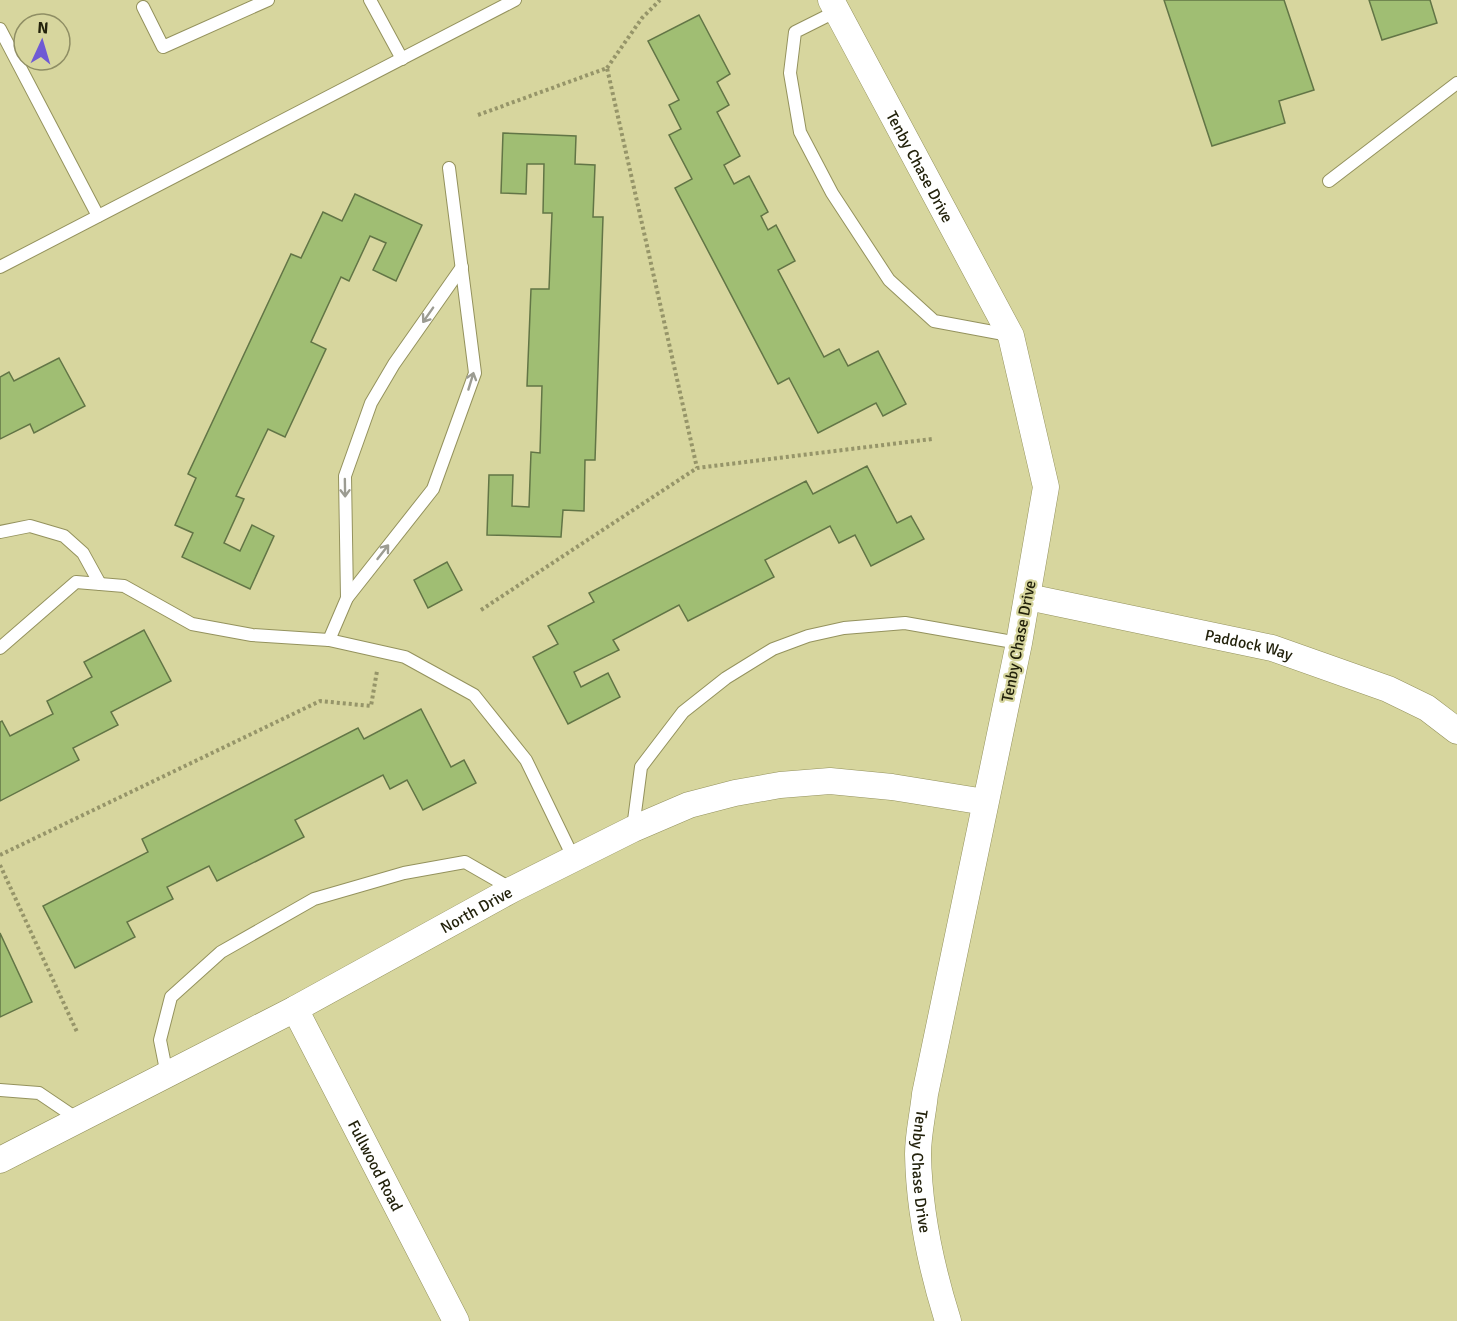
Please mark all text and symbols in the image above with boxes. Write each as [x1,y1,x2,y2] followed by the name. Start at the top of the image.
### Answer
[12,12,72,72] north arrow
[37,18,49,38] text: N
[881,108,957,226] street label: Tenby Chase Drive
[422,307,435,323] one-way arrow
[466,372,477,391] one-way arrow
[339,478,351,498] one-way arrow
[377,544,390,560] one-way arrow
[997,579,1041,704] street label: Tenby Chase Drive
[1203,625,1296,666] street label: Paddock Way
[437,882,516,938] street label: North Drive
[907,1108,935,1235] street label: Tenby Chase Drive
[343,1117,407,1215] street label: Fullwood Road

